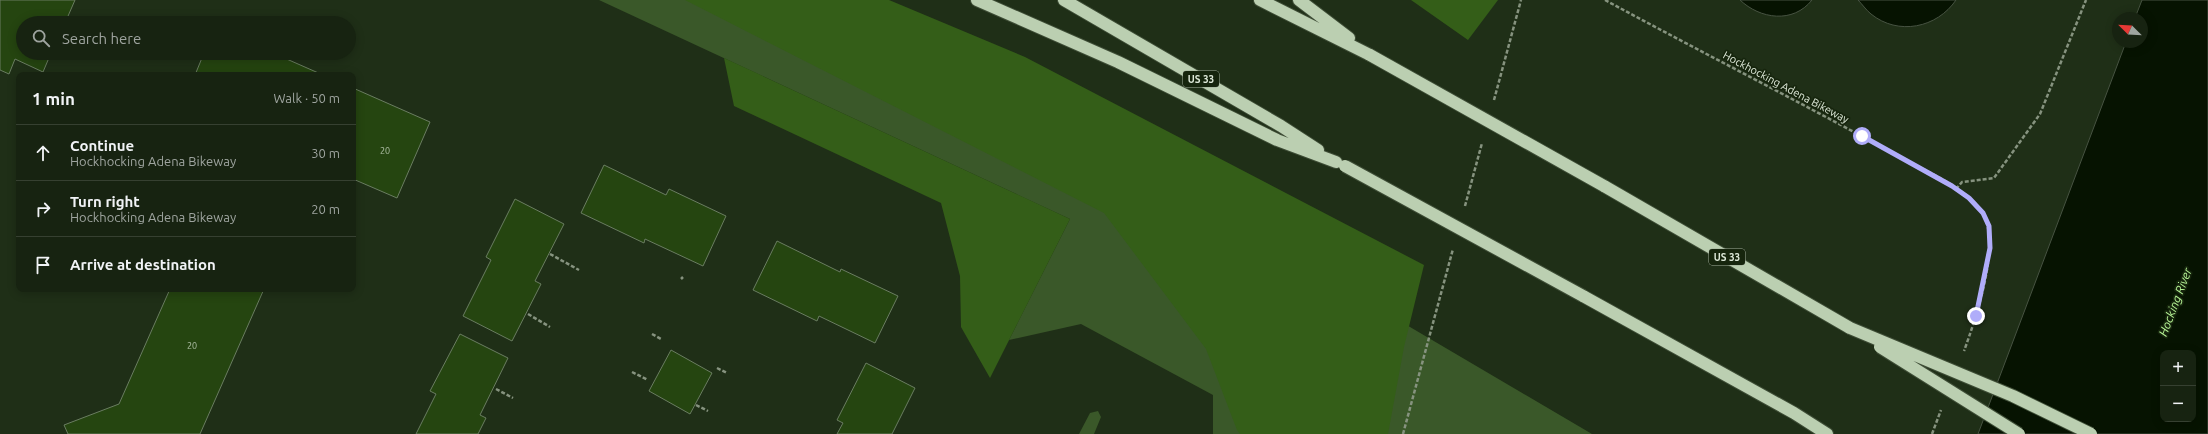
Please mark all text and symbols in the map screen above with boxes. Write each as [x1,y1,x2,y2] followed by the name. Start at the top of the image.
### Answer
[2112,12,2148,48] north arrow
[16,16,356,60] search box
[30,27,52,49] icon: search
[62,30,141,47] text: Search here
[1721,49,1852,126] street label: Hockhocking Adena Bikeway
[1183,71,1219,87] road number: US 33
[32,89,75,108] text: 1 min
[274,91,340,105] text: Walk · 50 m
[1853,127,1871,145] route start
[70,137,134,154] text: Continue
[32,142,54,164] icon: ahead
[311,146,340,160] text: 30 m
[380,146,390,156] house number: 20
[70,154,236,168] text: Hockhocking Adena Bikeway
[70,193,140,210] text: Turn right
[32,198,54,220] icon: right
[311,202,340,216] text: 20 m
[70,210,236,224] text: Hockhocking Adena Bikeway
[1709,249,1745,265] road number: US 33
[32,254,54,276] icon: arrive
[70,256,216,273] text: Arrive at destination
[2156,266,2194,338] water label: Hocking River
[1967,307,1985,325] route end
[187,341,197,351] house number: 20
[2160,350,2196,422] map controls
[2160,350,2196,386] button: +
[2160,386,2196,422] button: −

